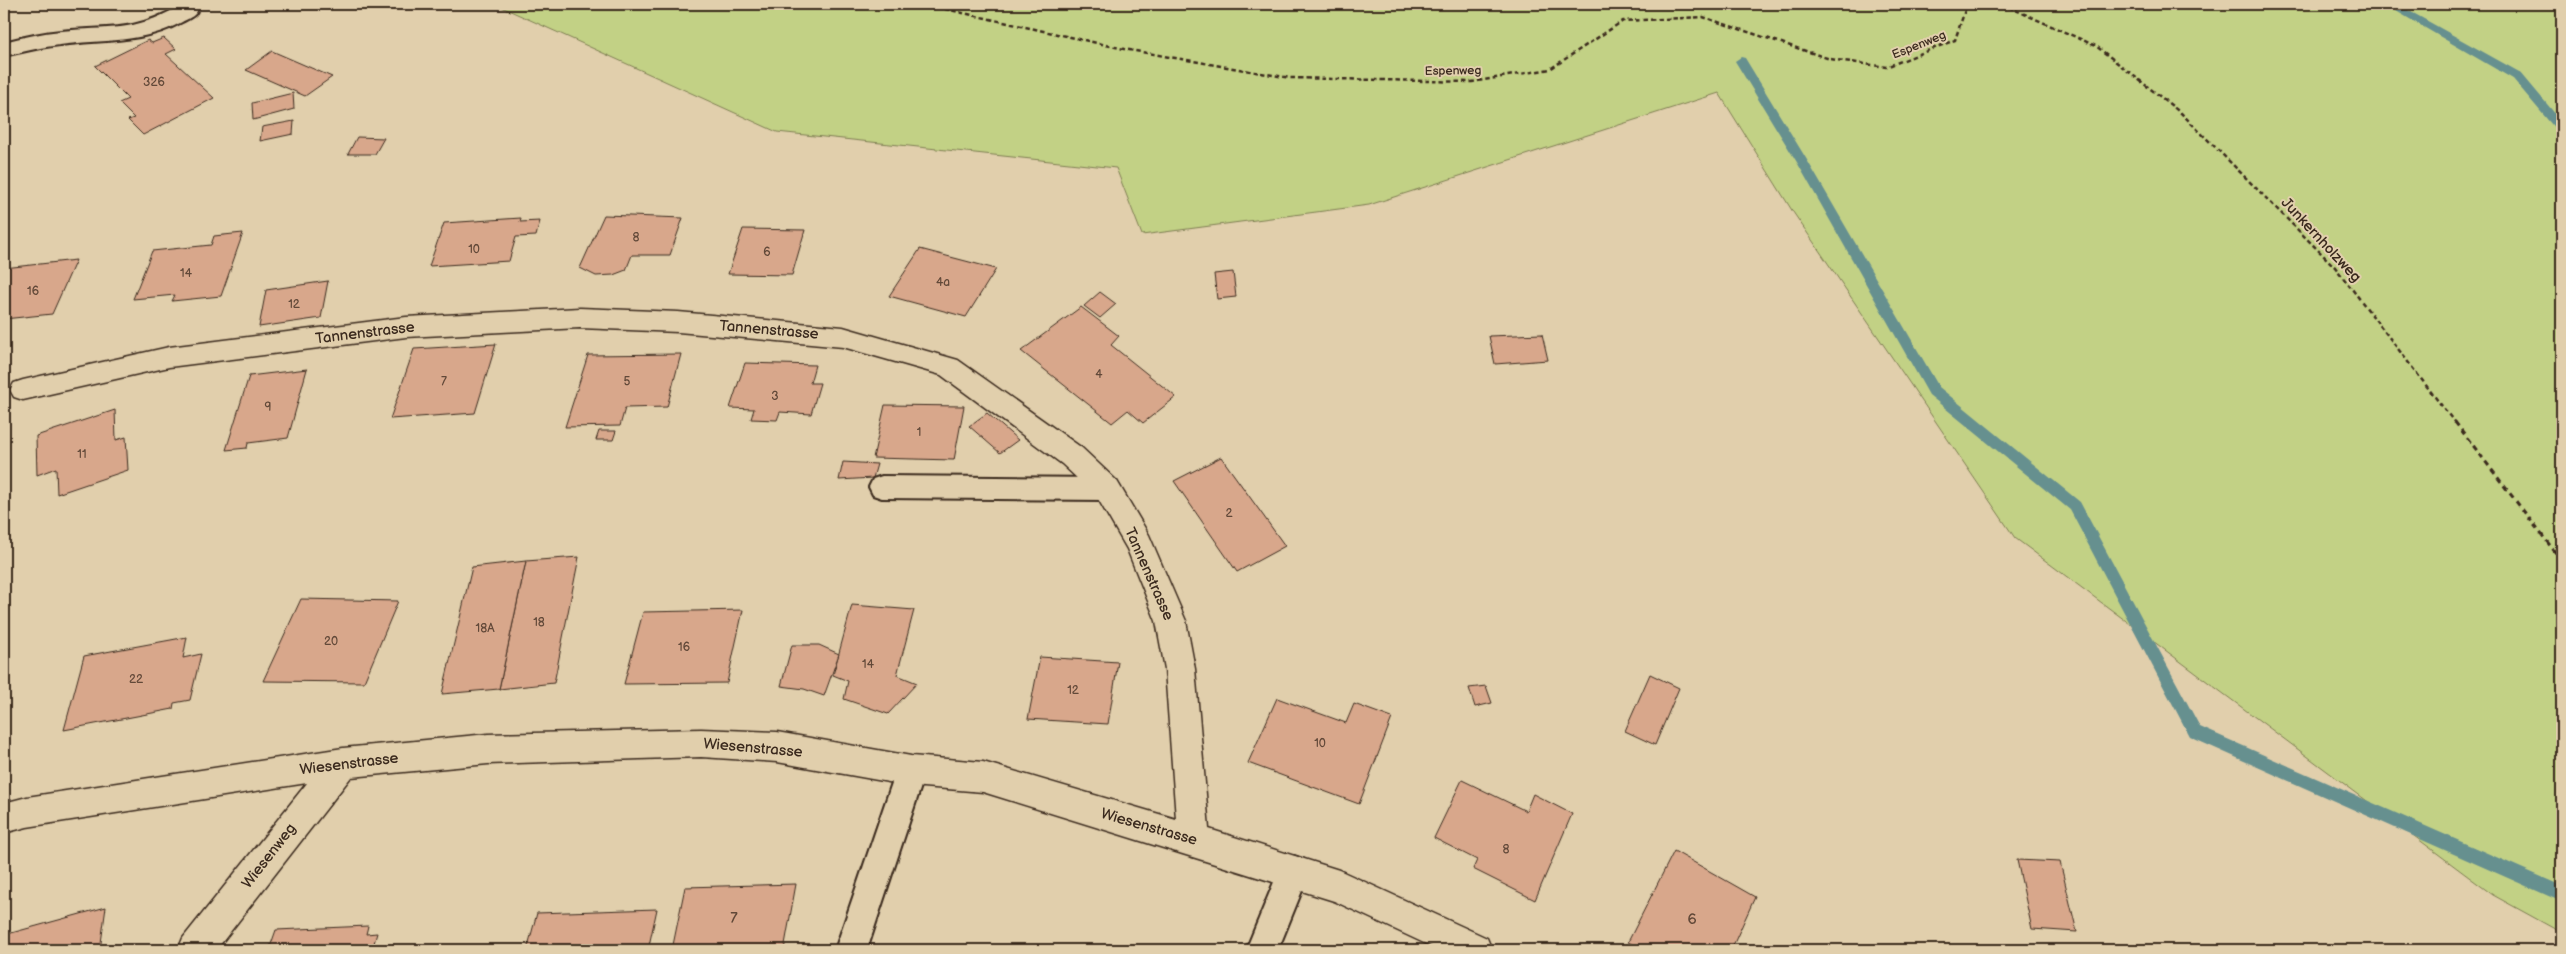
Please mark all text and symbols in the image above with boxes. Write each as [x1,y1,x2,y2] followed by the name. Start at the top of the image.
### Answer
[1890,27,1948,63] street label: Espenweg
[1425,63,1482,79] street label: Espenweg
[143,75,165,90] house number: 326
[2277,194,2365,286] street label: Junkernholzweg
[633,230,640,245] house number: 8
[468,242,480,257] house number: 10
[763,245,771,260] house number: 6
[180,266,193,281] house number: 14
[936,275,950,290] house number: 4a
[27,284,39,299] house number: 16
[288,297,300,312] house number: 12
[719,316,820,344] street label: Tannenstrasse
[314,317,416,348] street label: Tannenstrasse
[1095,367,1103,382] house number: 4
[441,374,447,389] house number: 7
[624,374,631,389] house number: 5
[771,389,779,404] house number: 3
[265,400,272,415] house number: 9
[917,425,921,440] house number: 1
[77,447,87,462] house number: 11
[1225,506,1233,521] house number: 2
[1120,525,1178,623] street label: Tannenstrasse
[533,615,545,630] house number: 18
[476,621,495,636] house number: 18A
[324,634,338,649] house number: 20
[678,640,690,655] house number: 16
[862,657,875,672] house number: 14
[129,672,143,687] house number: 22
[1067,683,1079,698] house number: 12
[703,734,804,762] street label: Wiesenstrasse
[1314,736,1326,751] house number: 10
[298,748,400,779] street label: Wiesenstrasse
[1099,804,1200,850] street label: Wiesenstrasse
[238,820,300,892] street label: Wiesenweg
[1503,842,1510,857] house number: 8
[730,909,738,928] house number: 7
[1687,910,1697,929] house number: 6

